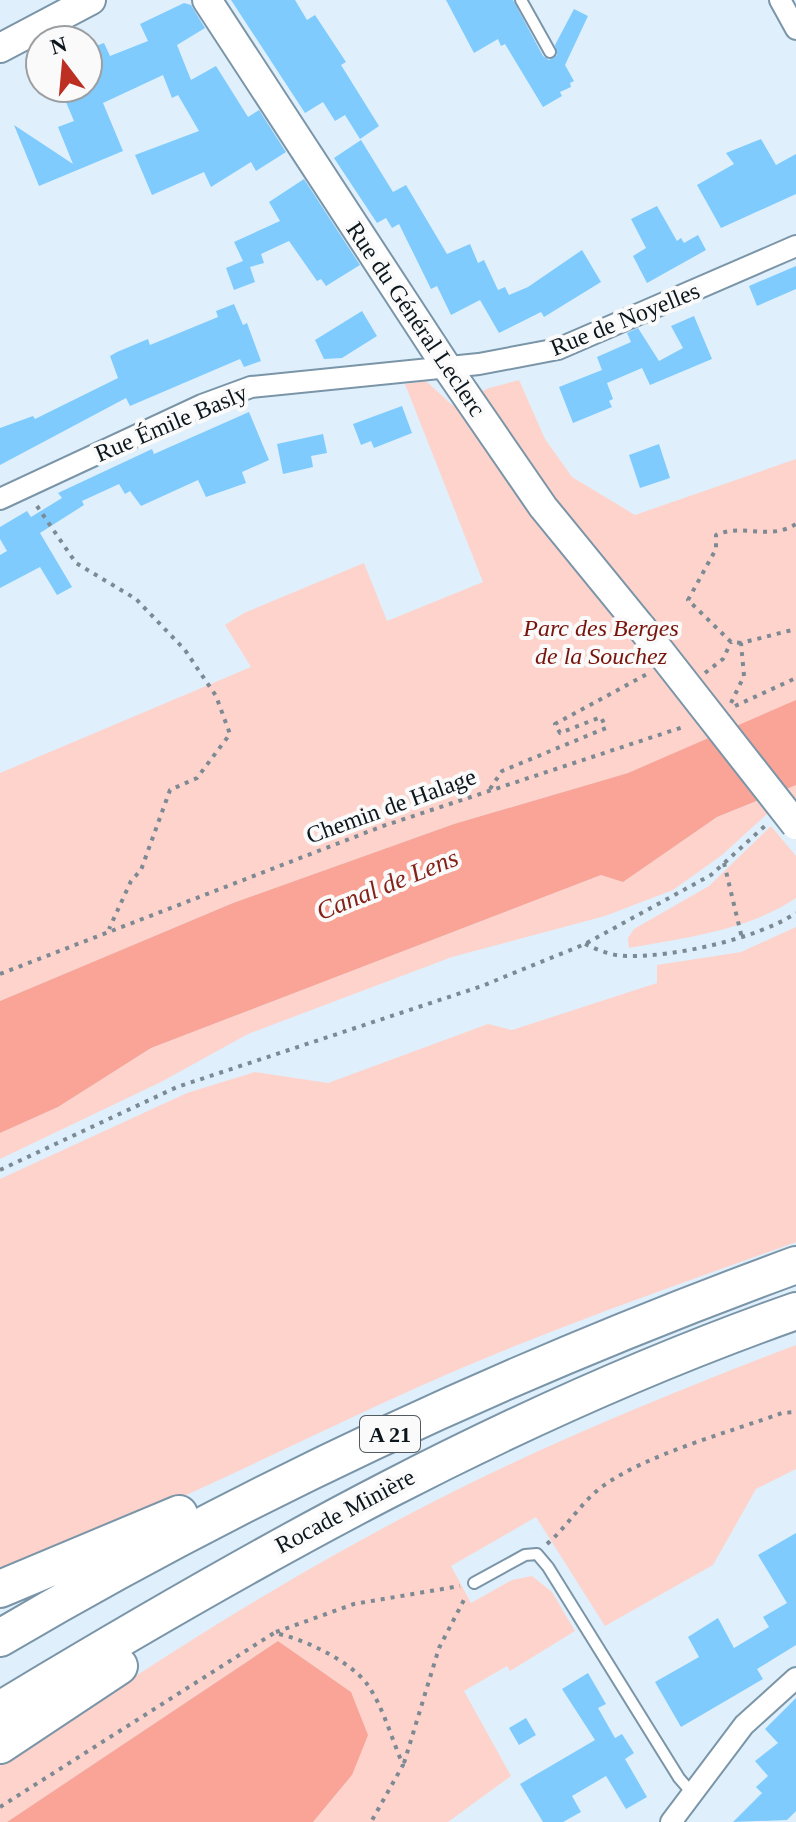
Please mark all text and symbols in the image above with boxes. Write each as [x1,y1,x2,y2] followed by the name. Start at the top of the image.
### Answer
[24,24,104,104] north arrow
[48,31,70,59] text: N
[341,217,491,421] street label: Rue du Général Leclerc
[547,277,703,361] street label: Rue de Noyelles
[91,379,251,467] street label: Rue Émile Basly
[522,615,679,669] park label: Parc des Berges de la Souchez
[303,763,479,849] street label: Chemin de Halage
[312,843,462,926] water label: Canal de Lens
[360,1416,420,1452] road number: A 21
[271,1463,419,1559] street label: Rocade Minière

